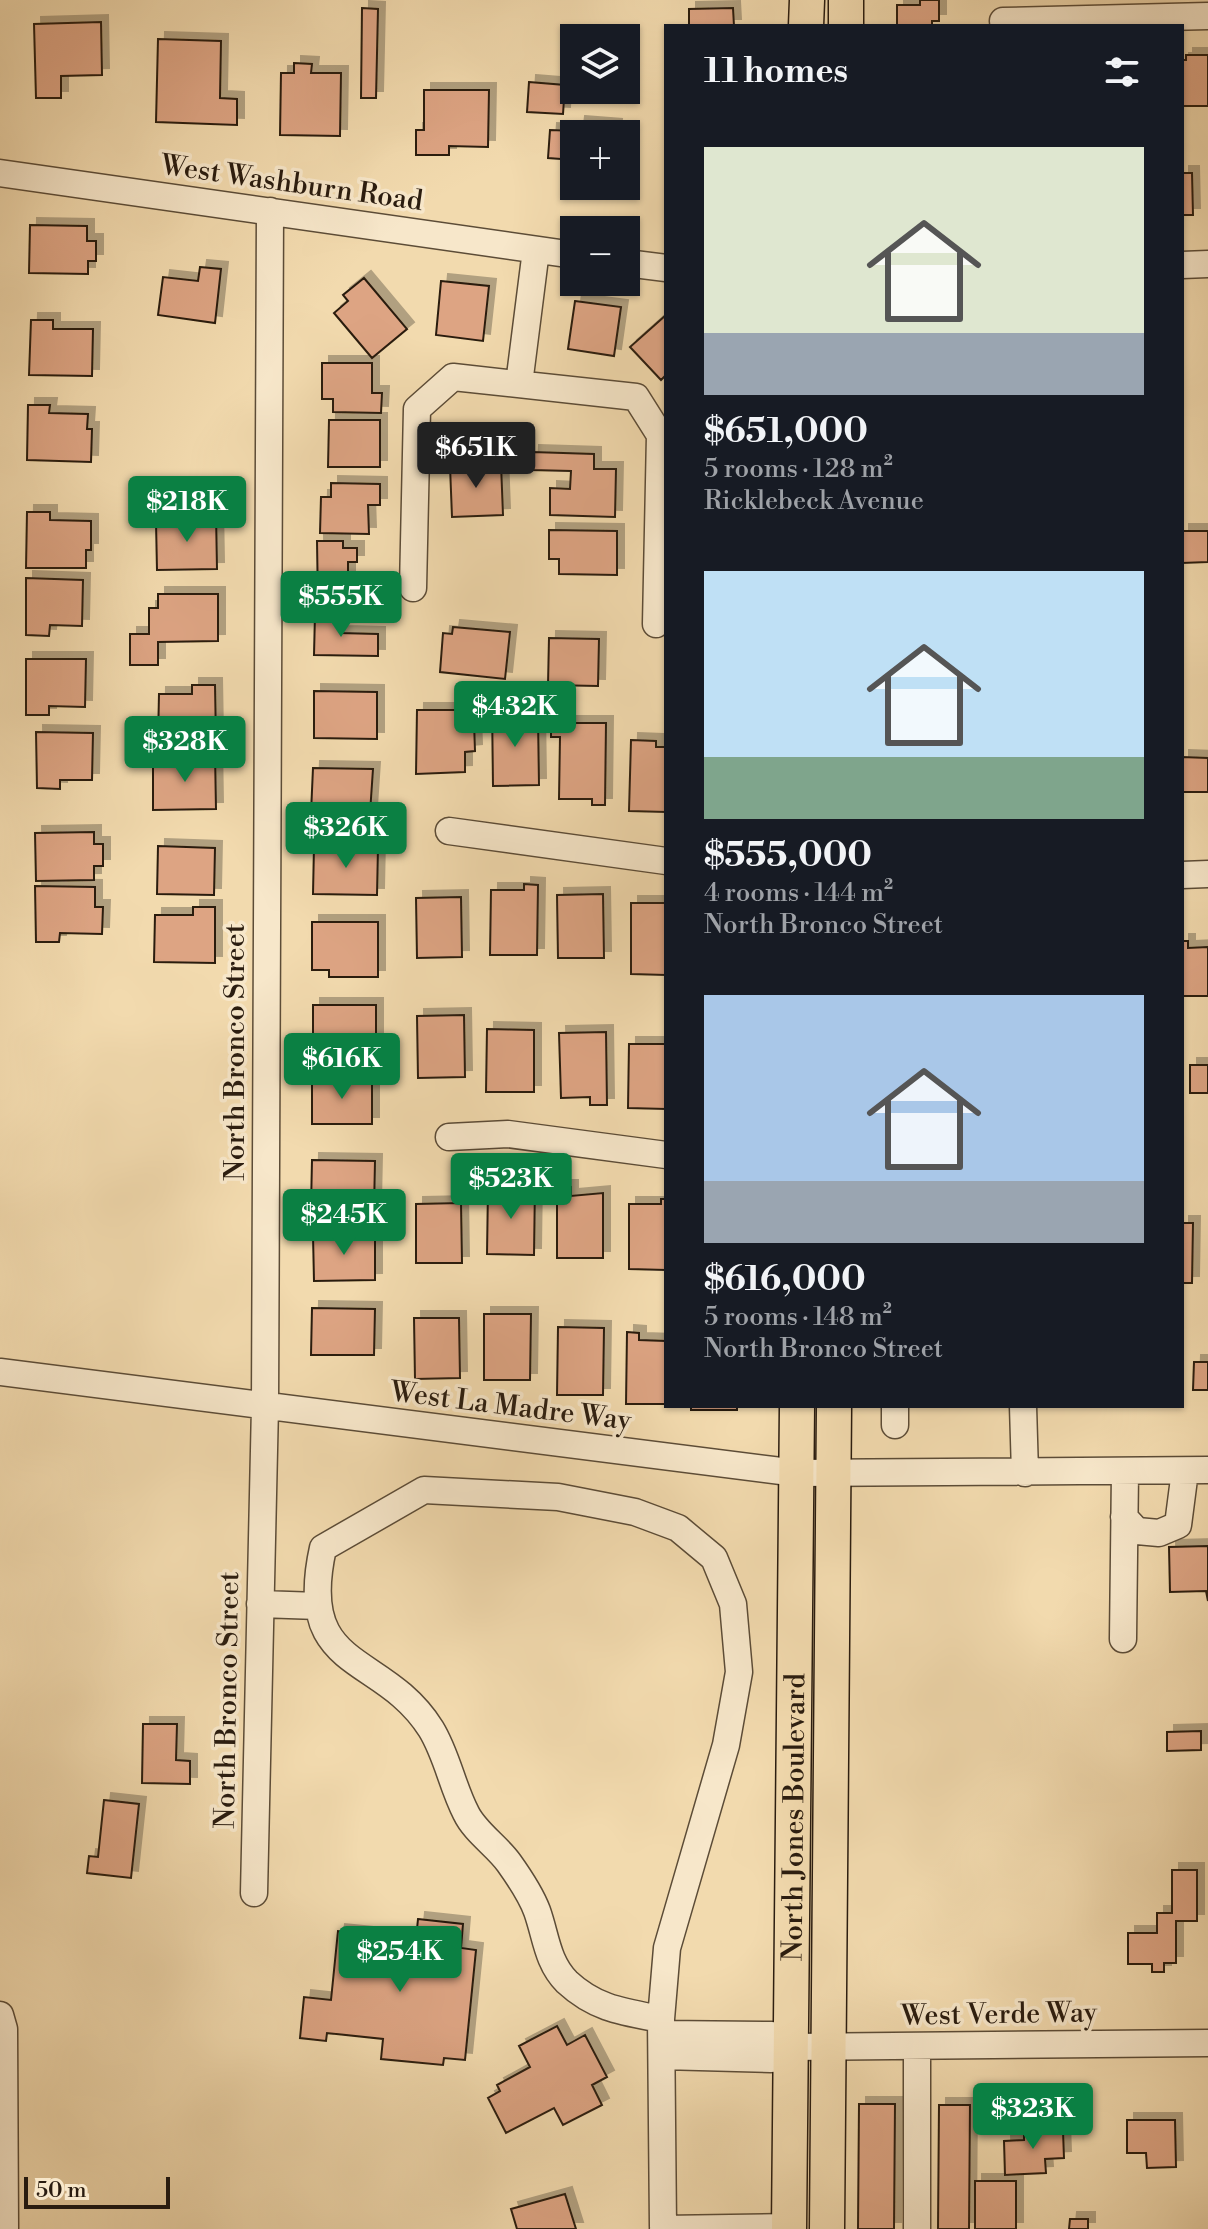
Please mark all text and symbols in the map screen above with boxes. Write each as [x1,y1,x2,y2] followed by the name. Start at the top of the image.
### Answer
[560,24,640,296] map controls
[560,24,640,104] button: layers
[1100,50,1144,94] icon: filters
[704,51,848,93] text: 11 homes
[560,120,640,200] button: +
[157,148,425,219] street label: West Washburn Road
[852,199,996,343] icon: home
[560,216,640,296] button: −
[704,411,868,453] text: $651,000
[420,422,532,490] pin: $651K
[435,432,517,464] text: $651K
[704,453,893,485] text: 5 rooms · 128 m²
[131,476,243,544] pin: $218K
[704,485,924,517] text: Ricklebeck Avenue
[146,486,228,518] text: $218K
[285,571,397,639] pin: $555K
[299,581,383,613] text: $555K
[852,623,996,767] icon: home
[459,681,571,749] pin: $432K
[472,691,558,723] text: $432K
[129,716,241,784] pin: $328K
[143,726,228,758] text: $328K
[290,802,402,870] pin: $326K
[304,812,388,844] text: $326K
[704,835,872,877] text: $555,000
[704,877,893,909] text: 4 rooms · 144 m²
[704,909,943,941] text: North Bronco Street
[218,923,253,1181] street label: North Bronco Street
[286,1033,398,1101] pin: $616K
[302,1043,382,1075] text: $616K
[852,1047,996,1191] icon: home
[455,1153,567,1221] pin: $523K
[469,1163,553,1195] text: $523K
[288,1189,400,1257] pin: $245K
[301,1199,387,1231] text: $245K
[704,1259,866,1301] text: $616,000
[704,1301,892,1333] text: 5 rooms · 148 m²
[704,1333,943,1365] text: North Bronco Street
[388,1374,634,1439] street label: West La Madre Way
[208,1571,247,1829] street label: North Bronco Street
[776,1673,813,1961] street label: North Jones Boulevard
[344,1926,456,1994] pin: $254K
[357,1936,443,1968] text: $254K
[899,1995,1098,2034] street label: West Verde Way
[977,2083,1089,2151] pin: $323K
[991,2093,1075,2125] text: $323K
[24,2173,170,2209] scale bar
[36,2177,87,2204] text: 50 m

